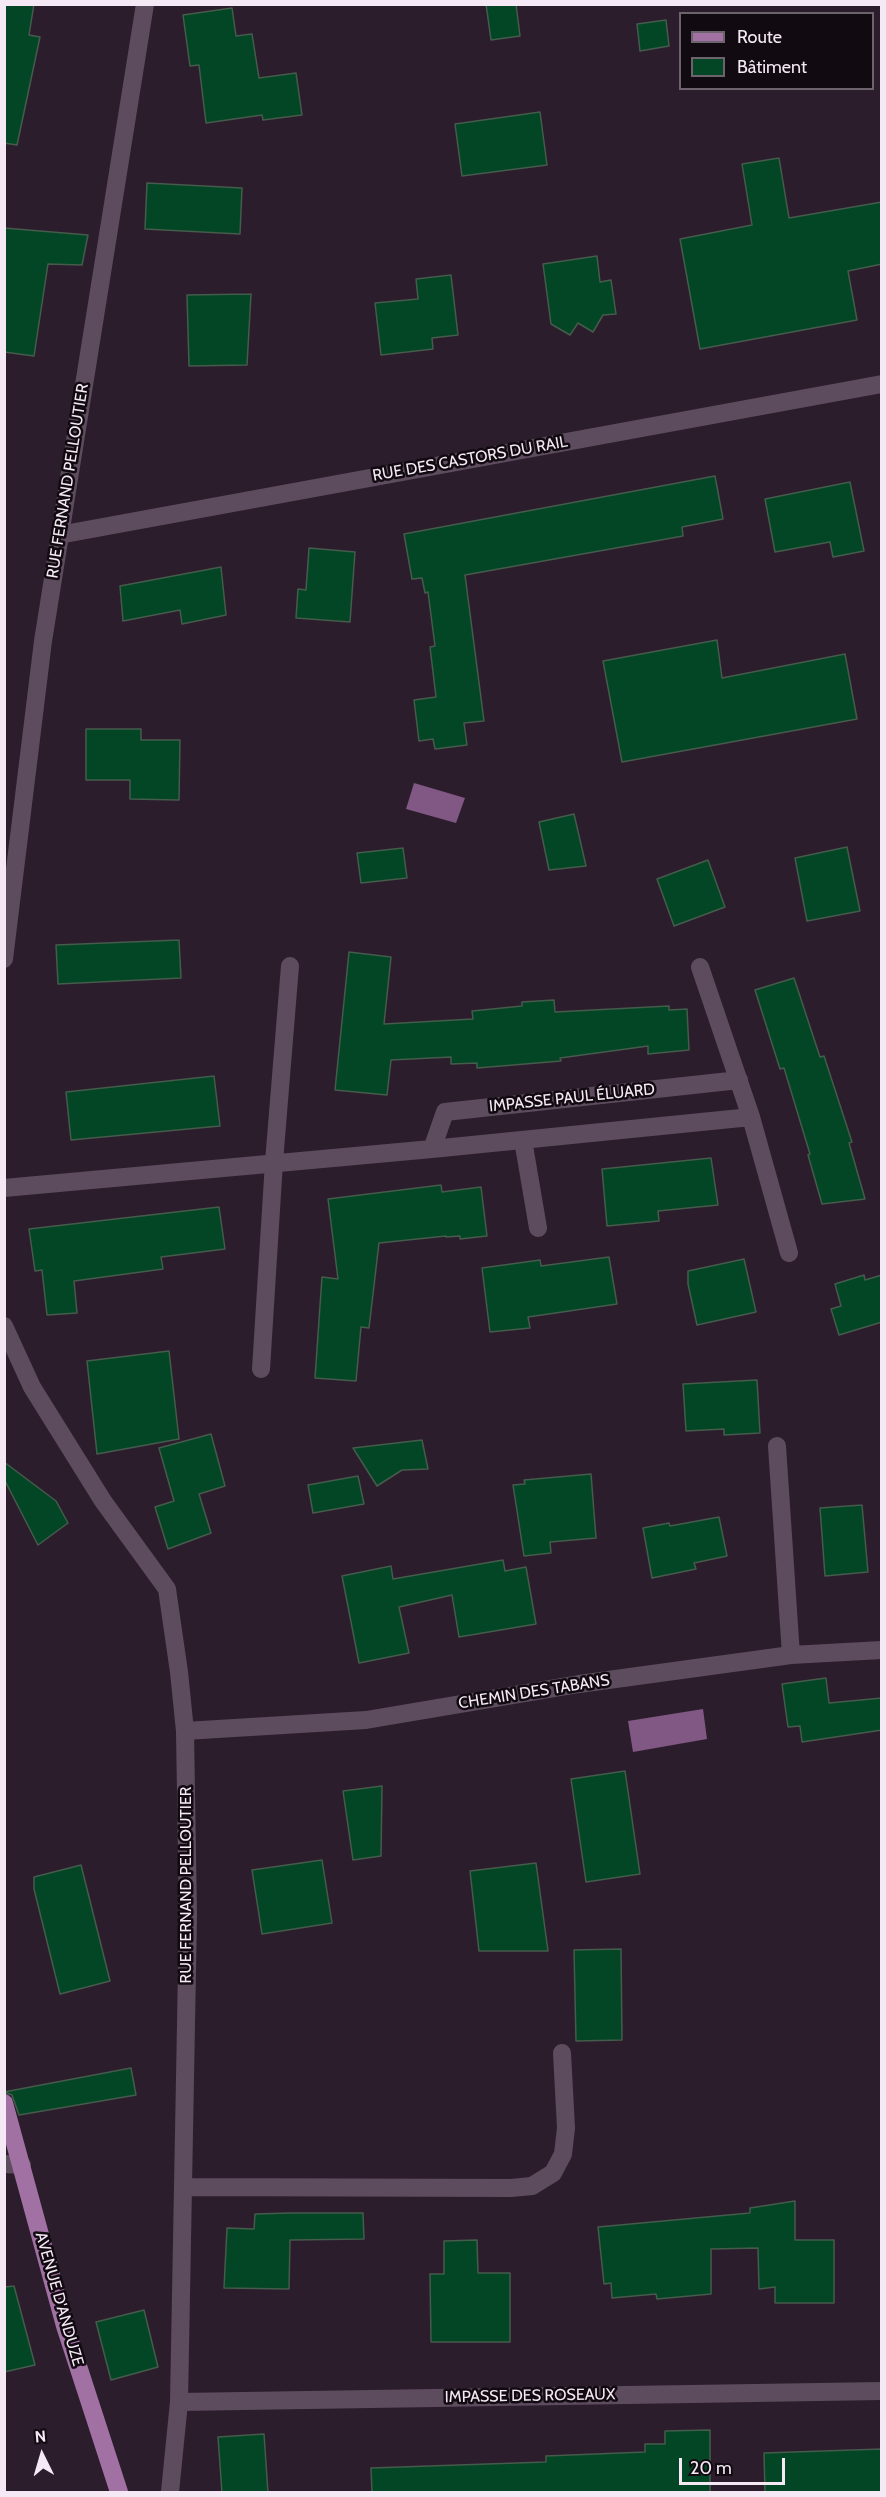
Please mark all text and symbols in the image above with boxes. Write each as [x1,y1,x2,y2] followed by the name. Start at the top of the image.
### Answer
[679,12,874,90] legend
[737,26,782,48] text: Route
[737,56,807,78] text: Bâtiment
[43,382,93,580] street label: RUE FERNAND PELLOUTIER
[371,432,569,486] street label: RUE DES CASTORS DU RAIL
[488,1080,656,1116] street label: IMPASSE PAUL ÉLUARD
[457,1671,611,1713] street label: CHEMIN DES TABANS
[176,1787,196,1983] street label: RUE FERNAND PELLOUTIER
[31,2230,87,2368] street label: AVENUE D'ANDUZE
[444,2385,616,2407] street label: IMPASSE DES ROSEAUX
[12,2425,72,2485] north arrow
[34,2427,47,2447] text: N
[682,2446,788,2484] scale bar
[690,2457,732,2479] text: 20 m

